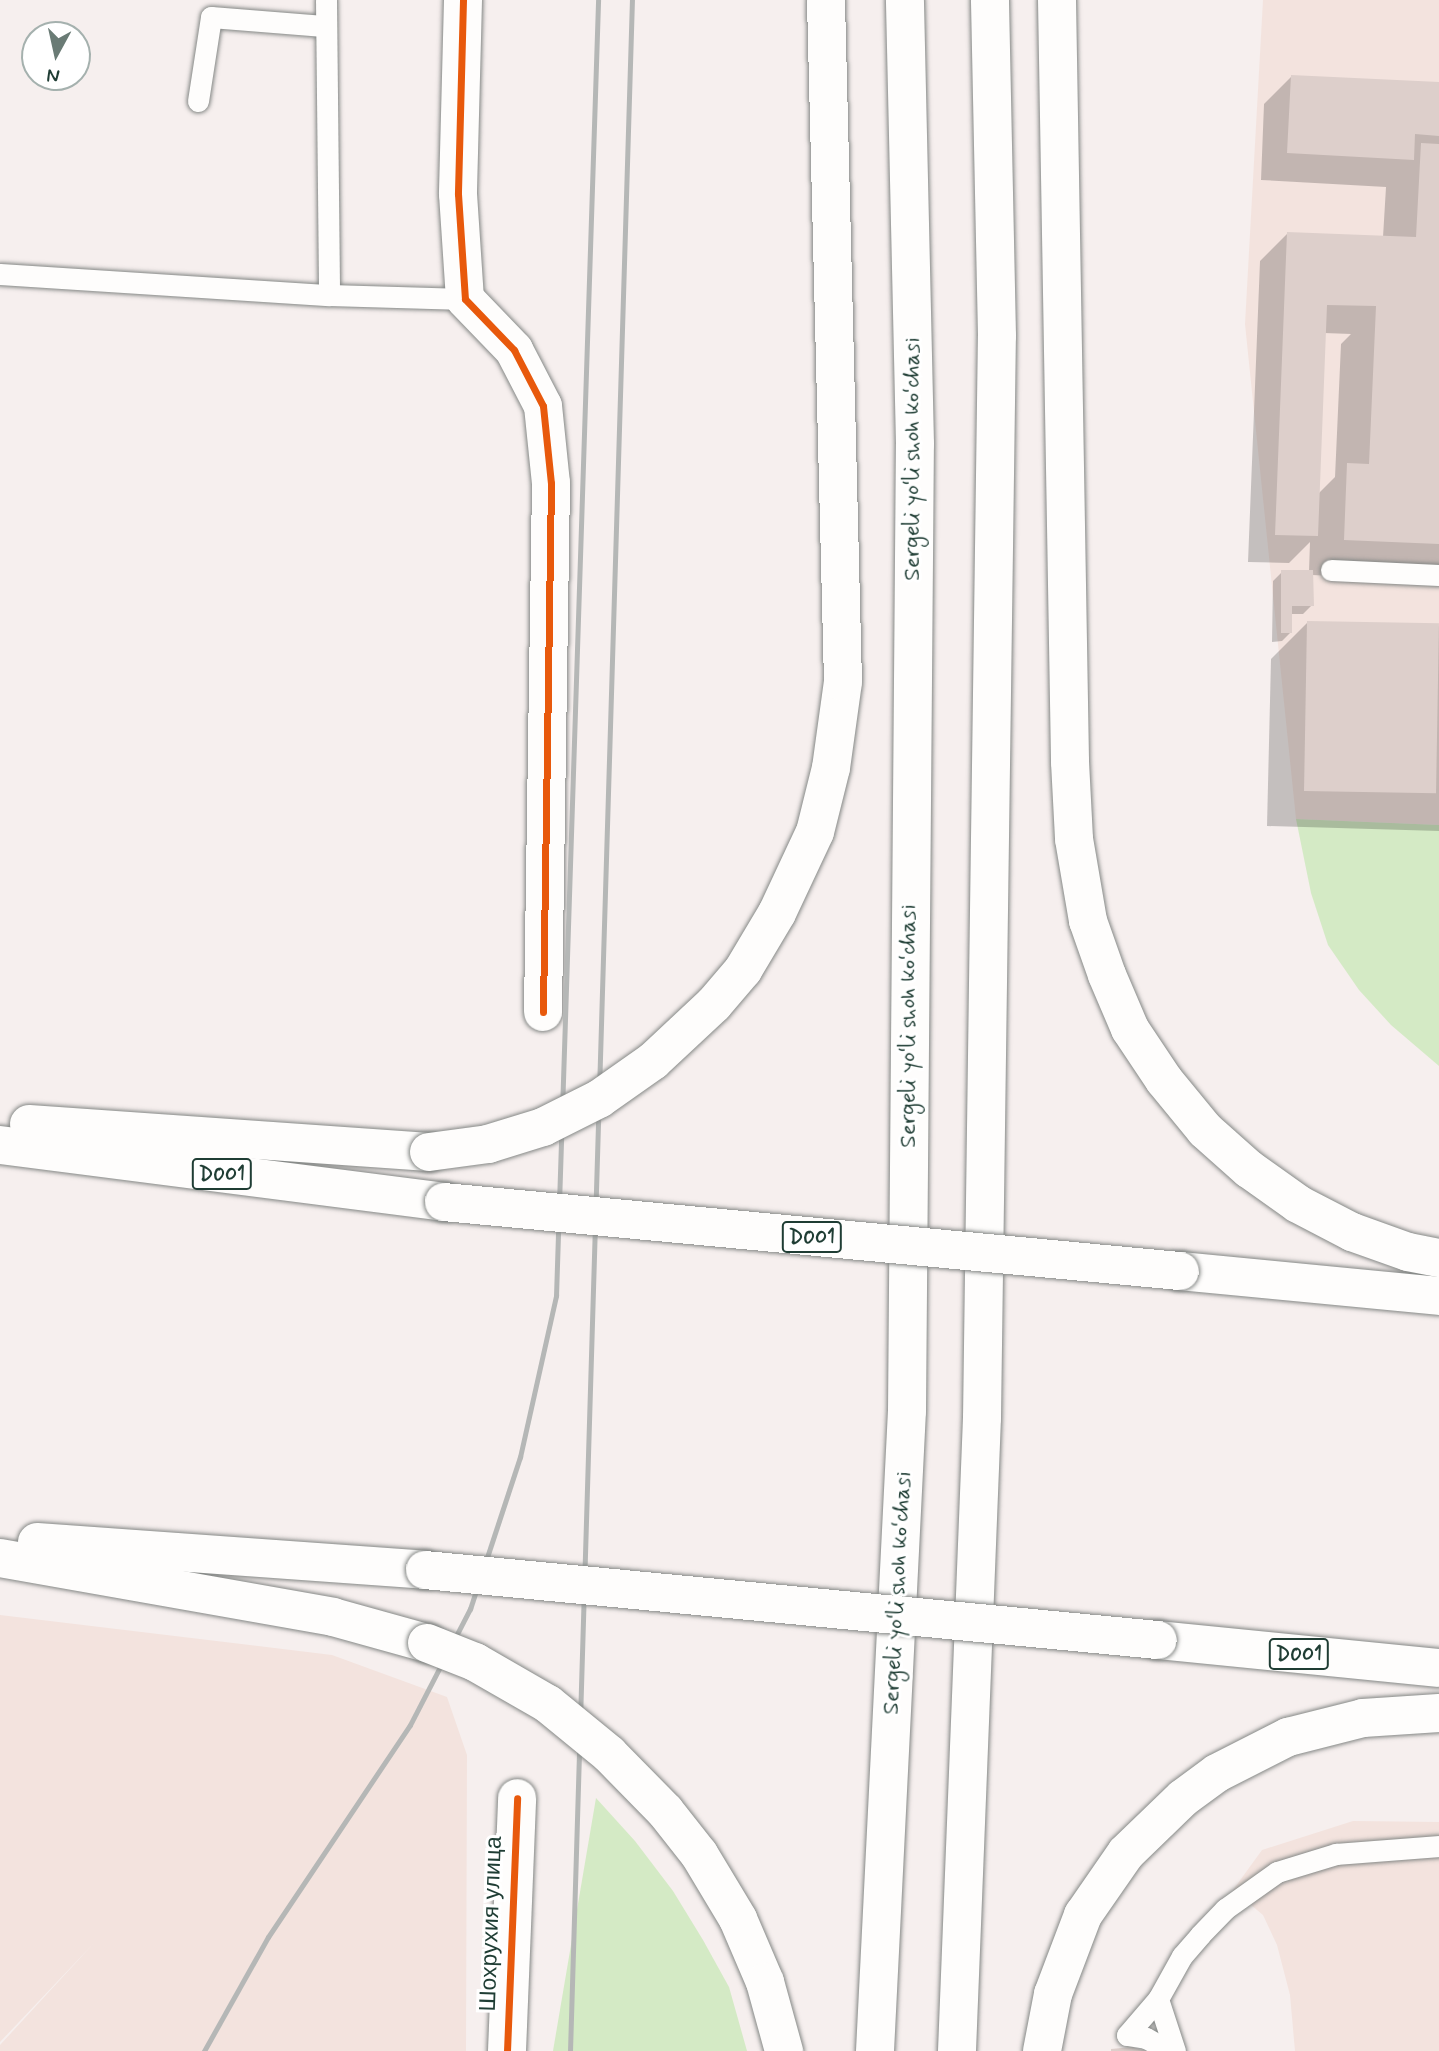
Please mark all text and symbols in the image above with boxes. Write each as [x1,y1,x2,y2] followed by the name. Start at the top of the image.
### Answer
[21,21,91,91] north arrow
[45,62,61,89] text: N
[899,338,927,580] street label: Sergeli yo‘li shoh ko‘chasi
[895,905,923,1147] street label: Sergeli yo‘li shoh ko‘chasi
[190,1156,254,1192] road number: D001
[780,1220,844,1254] road number: D001
[878,1471,918,1715] street label: Sergeli yo‘li shoh ko‘chasi
[1268,1636,1330,1672] road number: D001
[475,1836,509,2012] street label: Шохрухия улица

